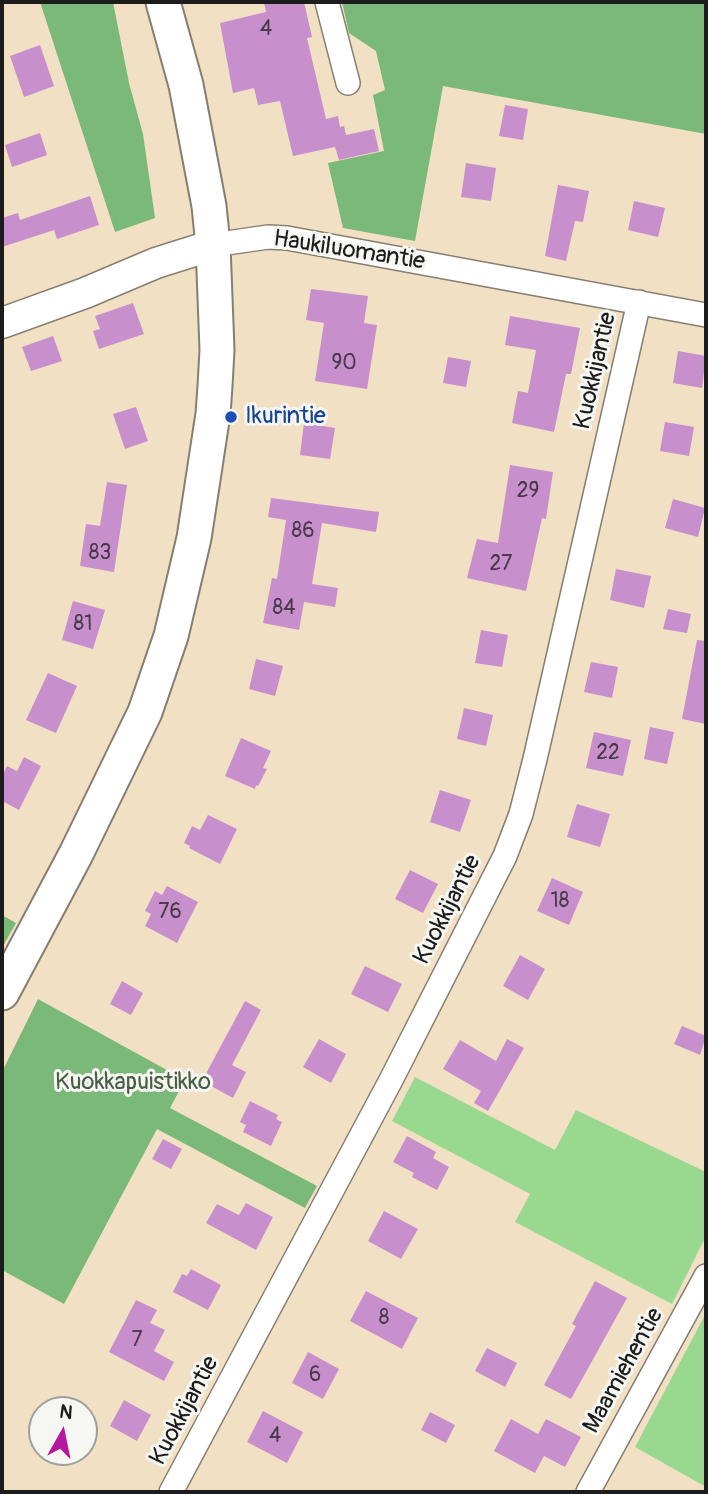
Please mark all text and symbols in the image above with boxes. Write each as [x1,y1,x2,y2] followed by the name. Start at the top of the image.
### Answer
[260,17,272,43] house number: 4
[271,225,427,277] street label: Haukiluomantie
[569,310,623,432] street label: Kuokkijantie
[331,351,357,377] house number: 90
[245,403,326,431] place label: Ikurintie
[223,409,239,425] marker: Ikurintie
[517,479,539,505] house number: 29
[292,519,314,545] house number: 86
[89,541,111,567] house number: 83
[490,552,512,578] house number: 27
[273,596,295,622] house number: 84
[74,612,92,638] house number: 81
[596,741,620,767] house number: 22
[408,850,488,970] street label: Kuokkijantie
[551,889,569,915] house number: 18
[158,900,182,926] house number: 76
[55,1069,211,1097] park label: Kuokkapuistikko
[578,1303,670,1439] street label: Maamiehentie
[379,1306,389,1332] house number: 8
[131,1328,143,1354] house number: 7
[144,1352,226,1470] street label: Kuokkijantie
[309,1363,321,1389] house number: 6
[28,1396,98,1466] north arrow
[58,1399,74,1425] text: N
[269,1424,281,1450] house number: 4

